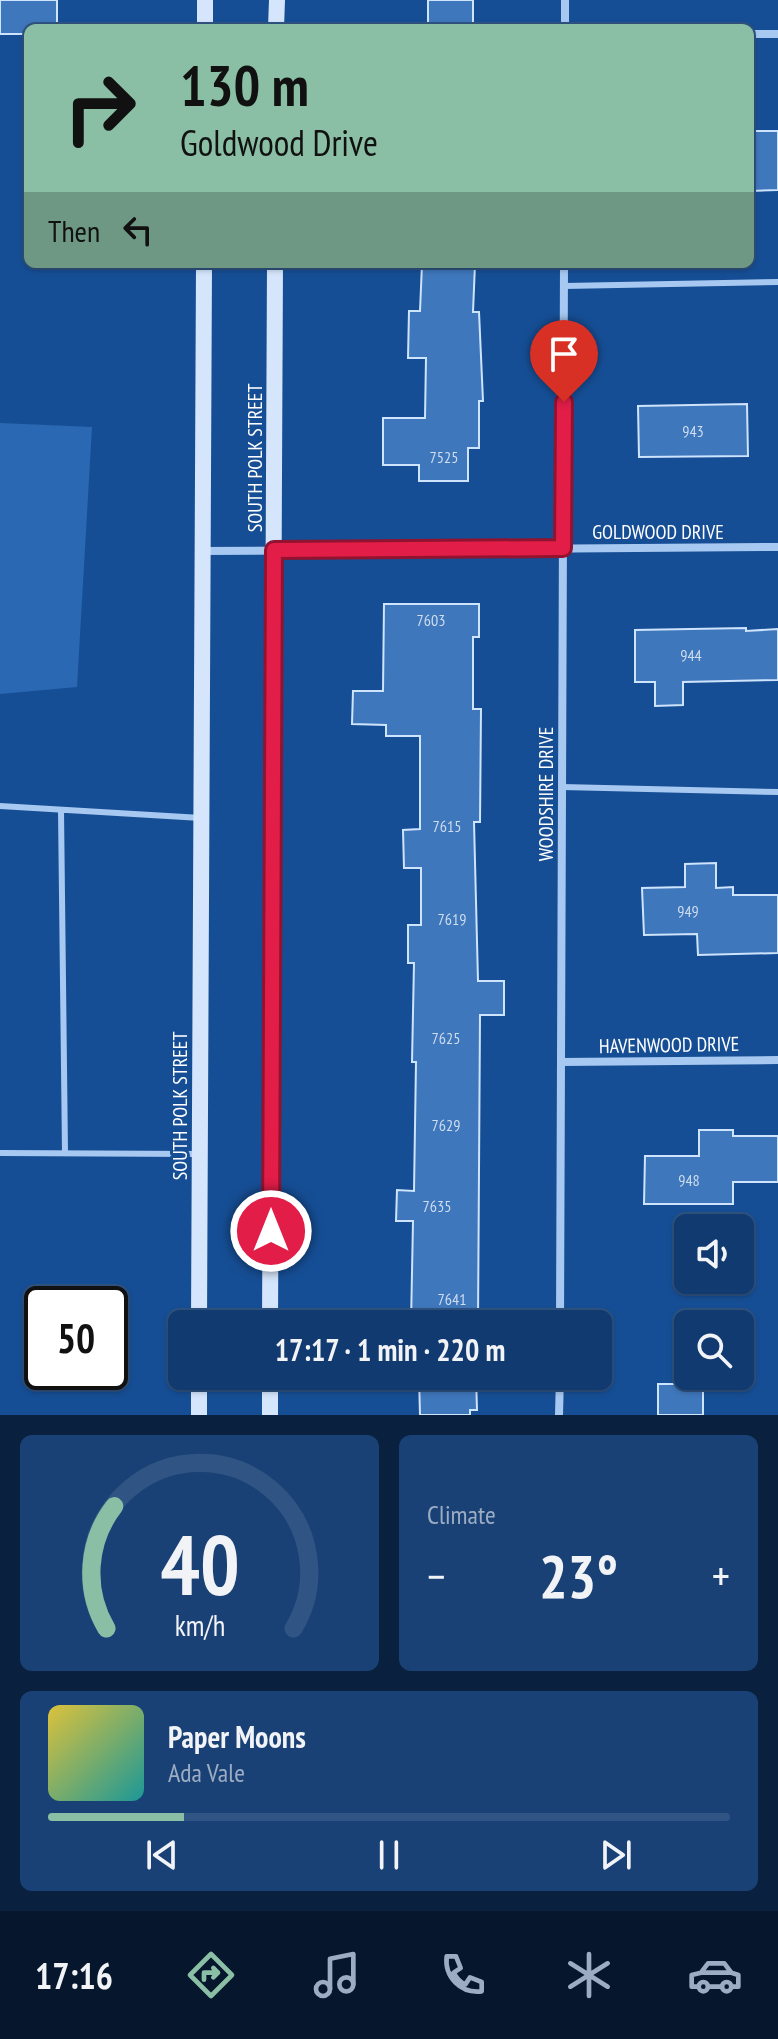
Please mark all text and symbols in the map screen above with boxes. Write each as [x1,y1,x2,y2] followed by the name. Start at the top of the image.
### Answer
[180,49,309,121] text: 130 m
[48,56,152,160] icon: right
[180,119,378,166] text: Goldwood Drive
[116,208,160,252] icon: left
[48,211,100,250] text: Then
[530,320,598,402] pin
[542,332,586,376] icon: arrive
[242,384,268,532] street label: SOUTH POLK STREET
[682,421,704,441] house number: 943
[430,447,458,467] house number: 7525
[592,519,724,545] street label: GOLDWOOD DRIVE
[417,610,445,630] house number: 7603
[680,645,702,665] house number: 944
[533,727,559,861] street label: WOODSHIRE DRIVE
[433,816,461,836] house number: 7615
[677,901,699,921] house number: 949
[438,909,466,929] house number: 7619
[432,1028,460,1048] house number: 7625
[599,1031,739,1059] street label: HAVENWOOD DRIVE
[167,1032,193,1180] street label: SOUTH POLK STREET
[432,1115,460,1135] house number: 7629
[678,1170,700,1190] house number: 948
[229,1189,313,1273] position arrow
[423,1196,451,1216] house number: 7635
[674,1214,754,1390] map controls
[674,1214,754,1294] button: sound
[24,1286,128,1390] speed limit sign: 50
[438,1289,466,1309] house number: 7641
[674,1310,754,1390] button: search
[275,1330,505,1369] text: 17:17 · 1 min · 220 m
[427,1498,496,1531] text: Climate
[160,1510,239,1618] text: 40
[539,1537,618,1615] text: 23°
[427,1547,445,1604] text: −
[712,1547,730,1604] text: +
[174,1607,225,1644] text: km/h
[168,1717,306,1756] text: Paper Moons
[168,1756,245,1789] text: Ada Vale
[140,1833,184,1877] icon: previous
[367,1833,411,1877] icon: pause
[594,1833,638,1877] icon: next
[183,1947,239,2003] icon: directions
[309,1947,365,2003] icon: music
[435,1947,491,2003] icon: phone
[561,1947,617,2003] icon: climate
[687,1947,743,2003] icon: car
[35,1952,113,1999] text: 17:16

